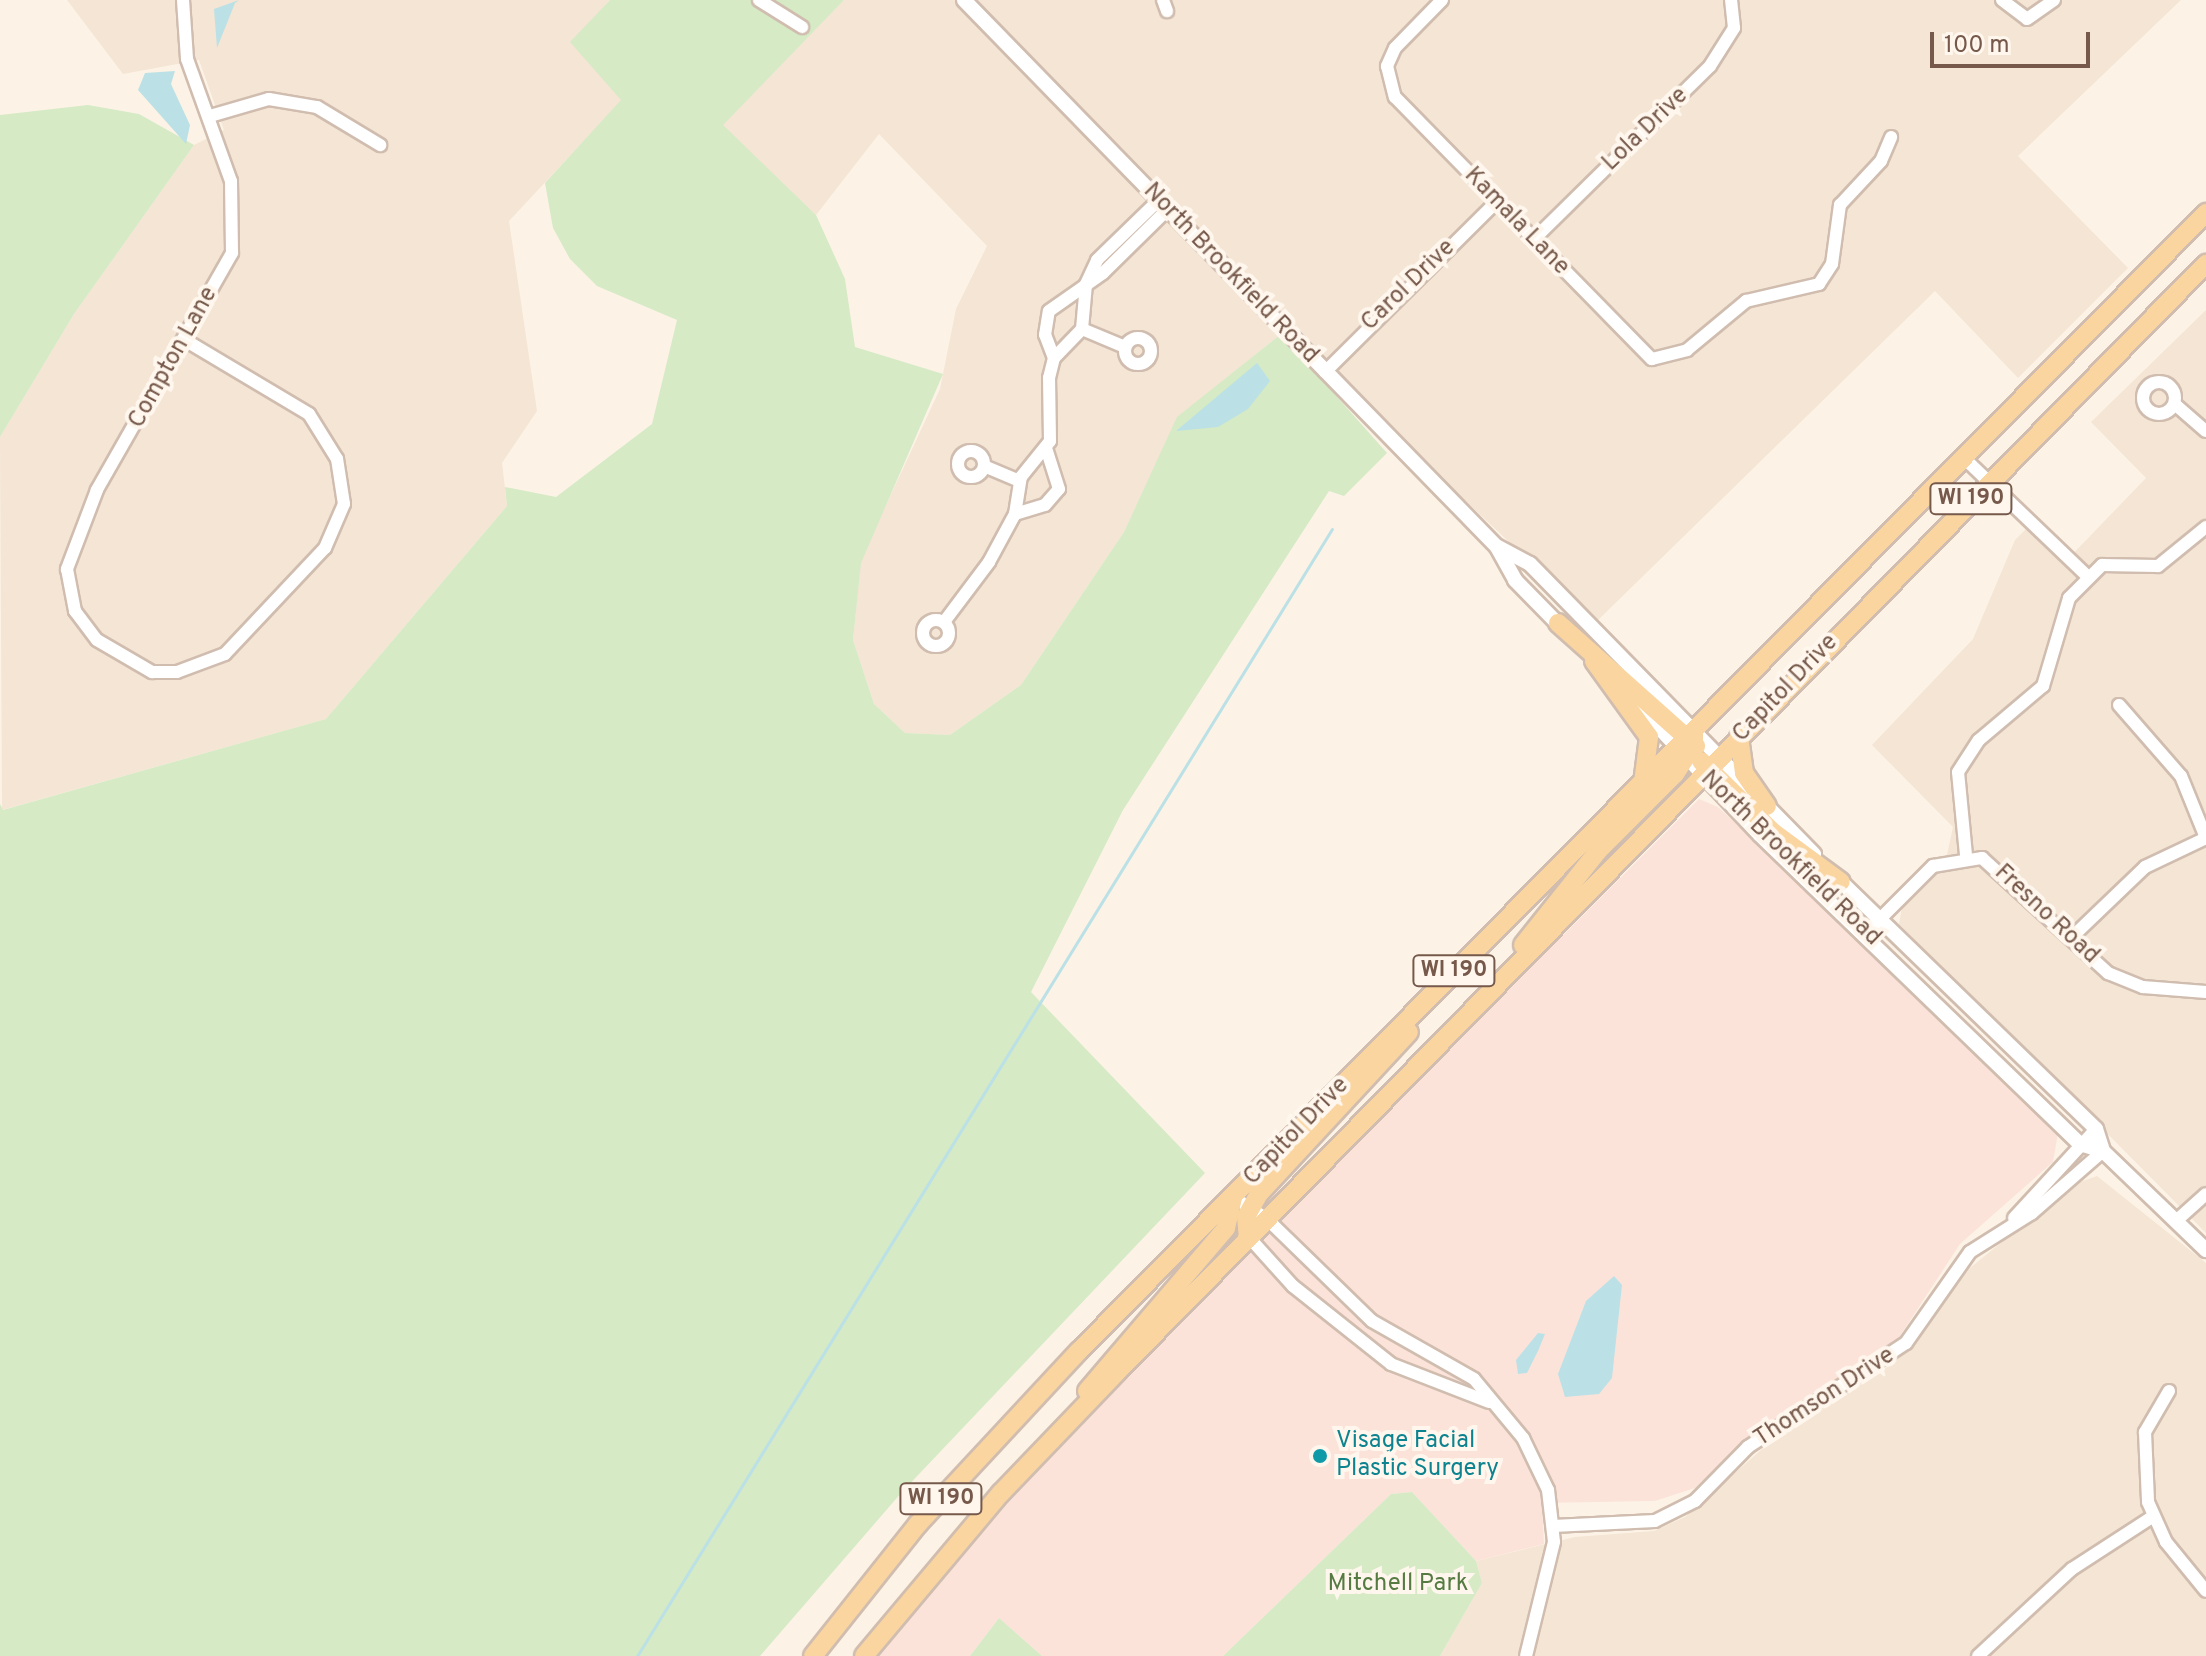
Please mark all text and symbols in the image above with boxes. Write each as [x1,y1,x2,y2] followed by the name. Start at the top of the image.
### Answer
[1934,16,2094,66] scale bar
[1944,31,2010,61] text: 100 m
[1597,82,1695,178] street label: Lola Drive
[1457,162,1575,282] street label: Kamala Lane
[1136,178,1324,370] street label: North Brookfield Road
[1356,234,1462,338] street label: Carol Drive
[123,282,225,434] street label: Compton Lane
[1929,481,2013,517] road number: WI 190
[1727,629,1845,749] street label: Capitol Drive
[1694,765,1886,953] street label: North Brookfield Road
[1988,859,2104,971] street label: Fresno Road
[1412,953,1496,989] road number: WI 190
[1238,1072,1356,1192] street label: Capitol Drive
[1749,1342,1901,1454] street label: Thomson Drive
[1336,1428,1499,1484] place label: Visage Facial Plastic Surgery
[1311,1447,1329,1465] marker: Visage Facial Plastic Surgery
[899,1481,983,1517] road number: WI 190
[1328,1571,1468,1599] park label: Mitchell Park

